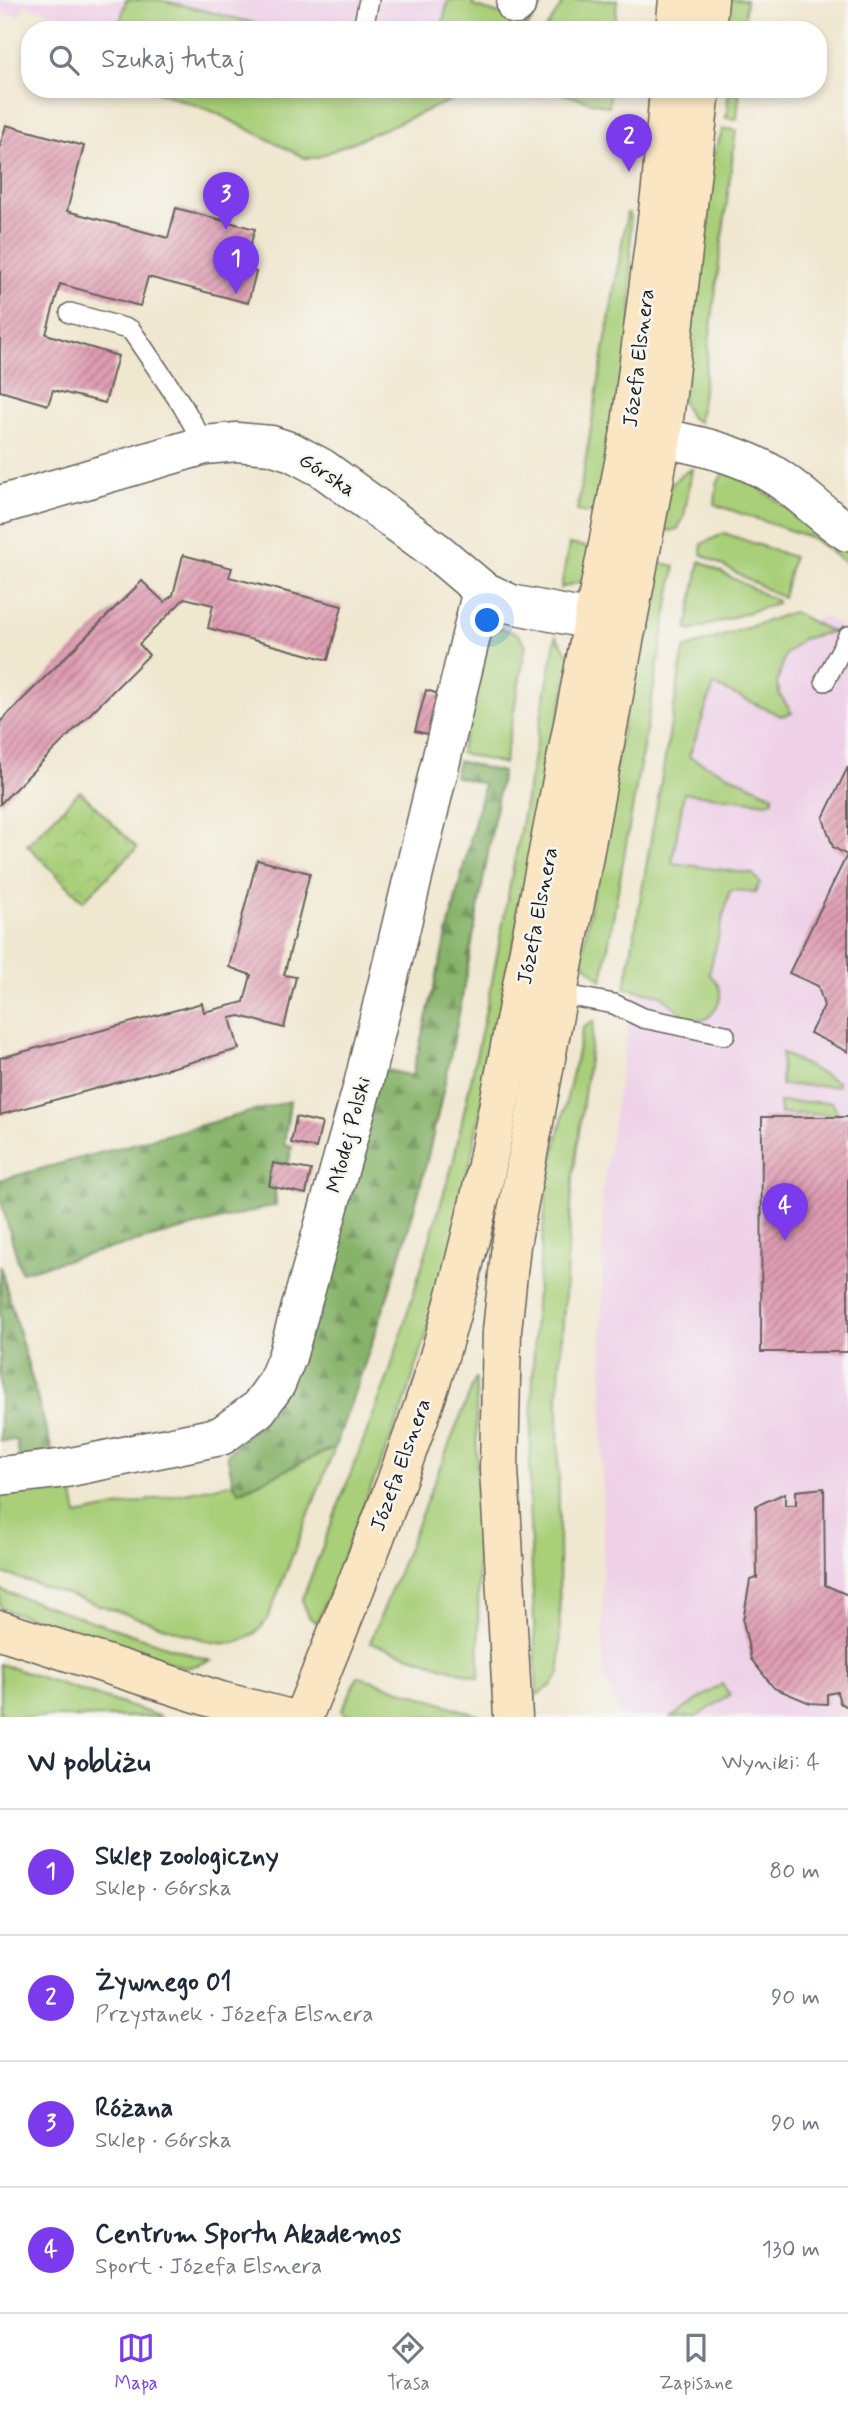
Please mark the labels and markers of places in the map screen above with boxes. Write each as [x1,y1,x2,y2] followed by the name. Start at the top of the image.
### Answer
[606,114,652,172] pin: 2
[203,172,249,230] pin: 3
[213,236,259,294] pin: 1
[762,1183,808,1241] pin: 4

